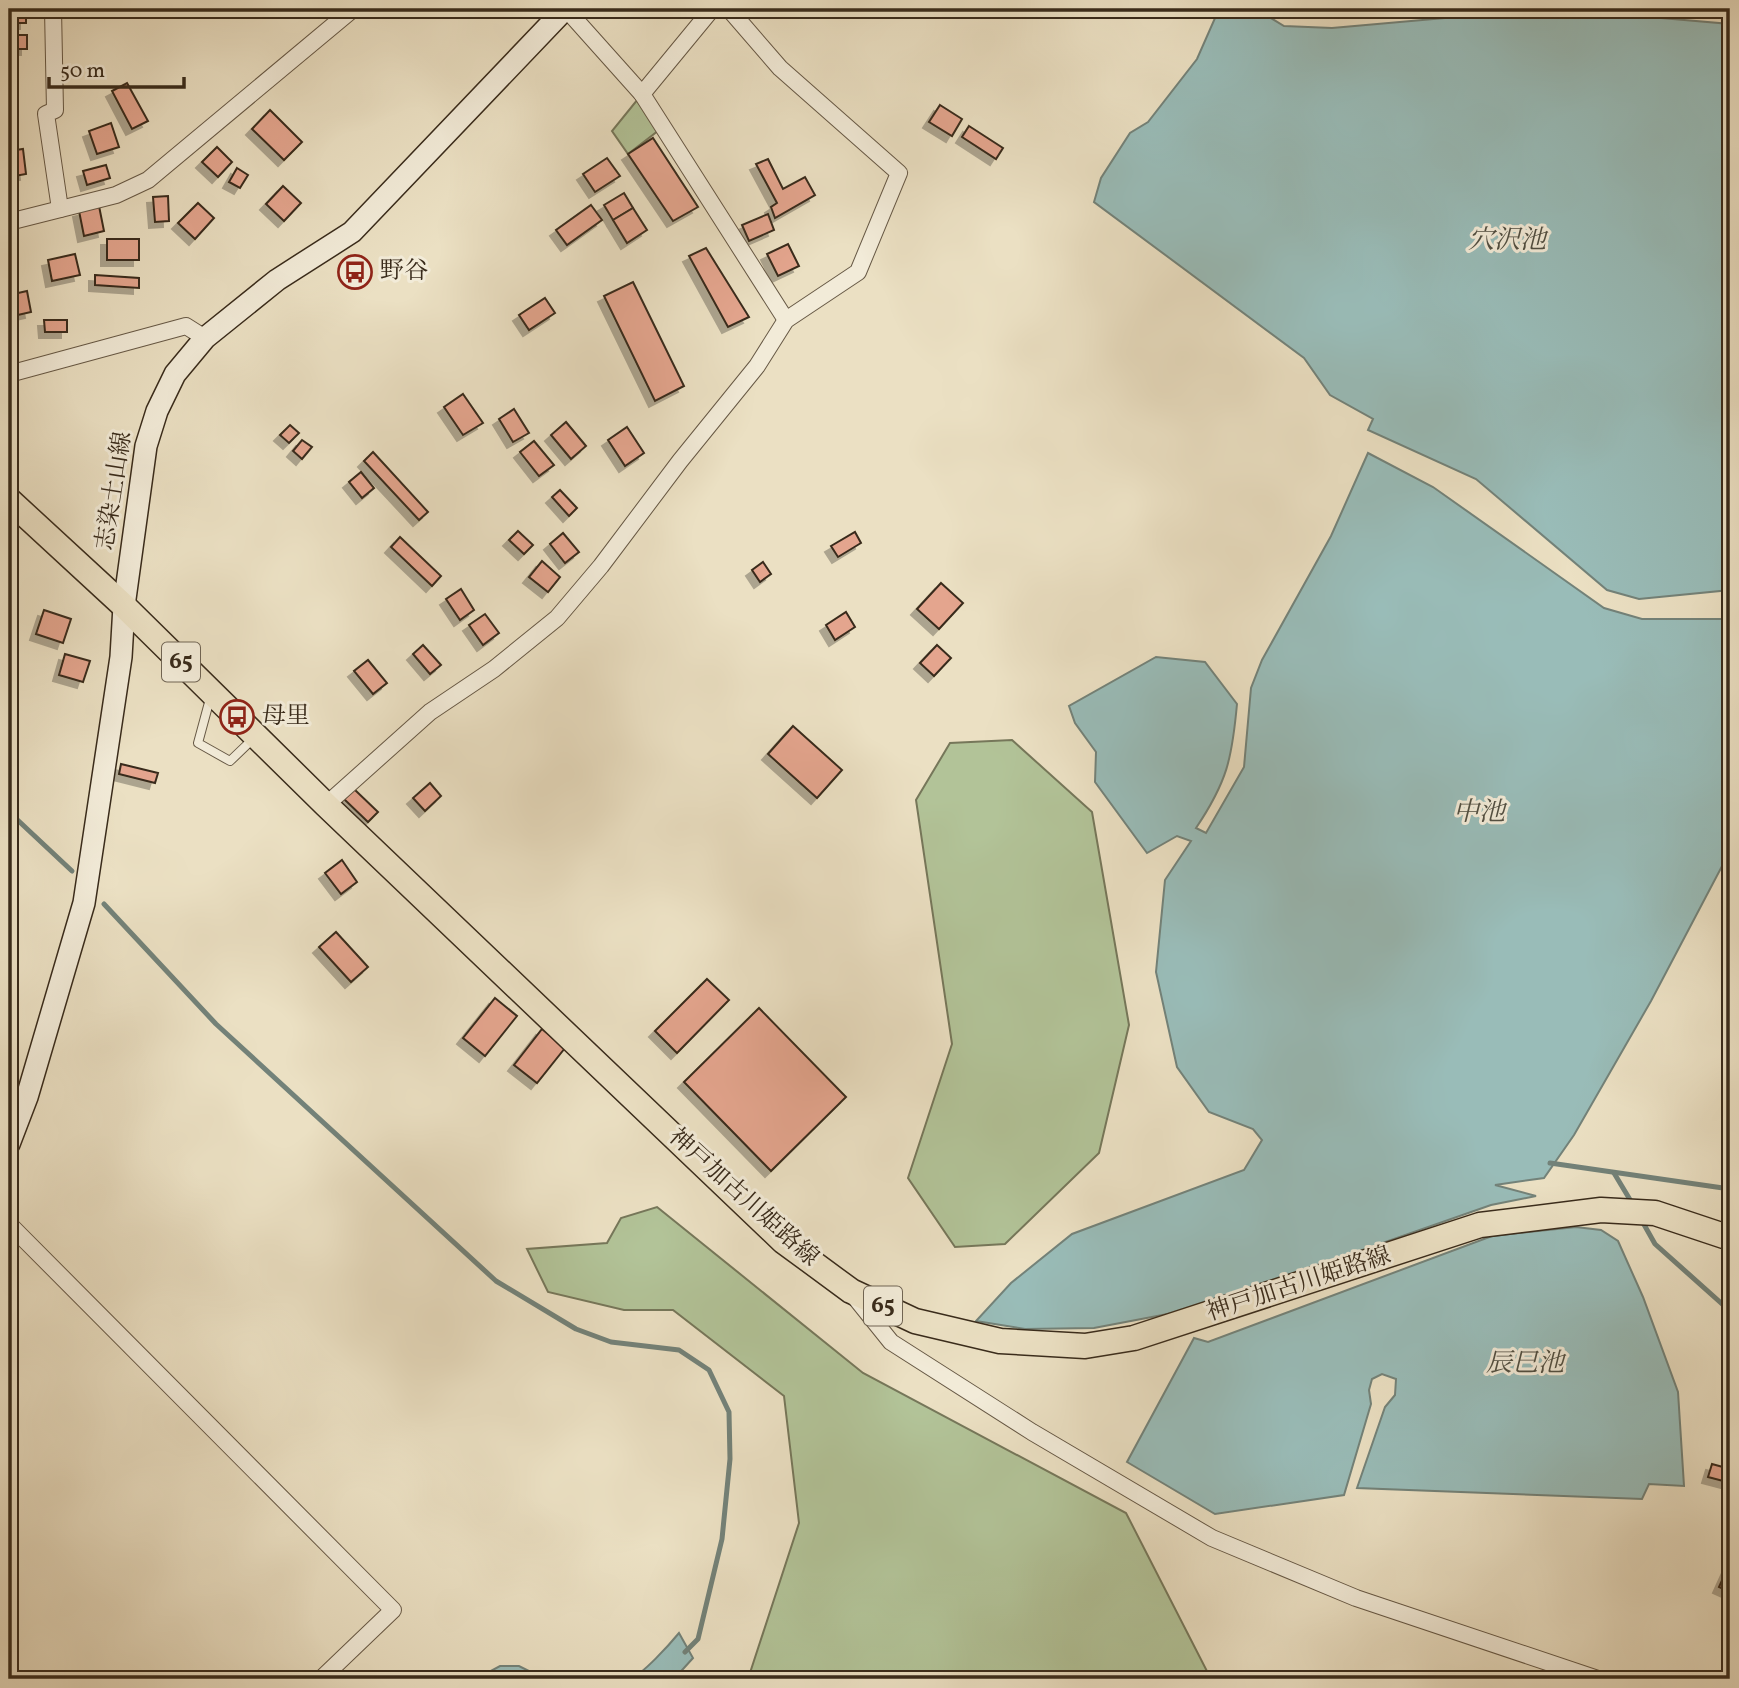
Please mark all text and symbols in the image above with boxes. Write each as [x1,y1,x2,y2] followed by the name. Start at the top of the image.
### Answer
[49,46,184,90] scale bar
[60,57,105,86] text: 50 m
[1468,223,1549,259] water label: 穴沢池
[336,253,374,291] bus stop icon: 野谷
[380,255,428,289] place label: 野谷
[89,429,141,553] street label: 志染土山線
[162,642,200,682] road number: 65
[218,698,256,736] bus stop icon: 母里
[262,700,310,734] place label: 母里
[1453,795,1508,831] water label: 中池
[660,1121,826,1275] street label: 神戸加古川姫路線
[1202,1239,1396,1331] street label: 神戸加古川姫路線
[864,1287,902,1326] road number: 65
[1486,1346,1567,1382] water label: 辰巳池

